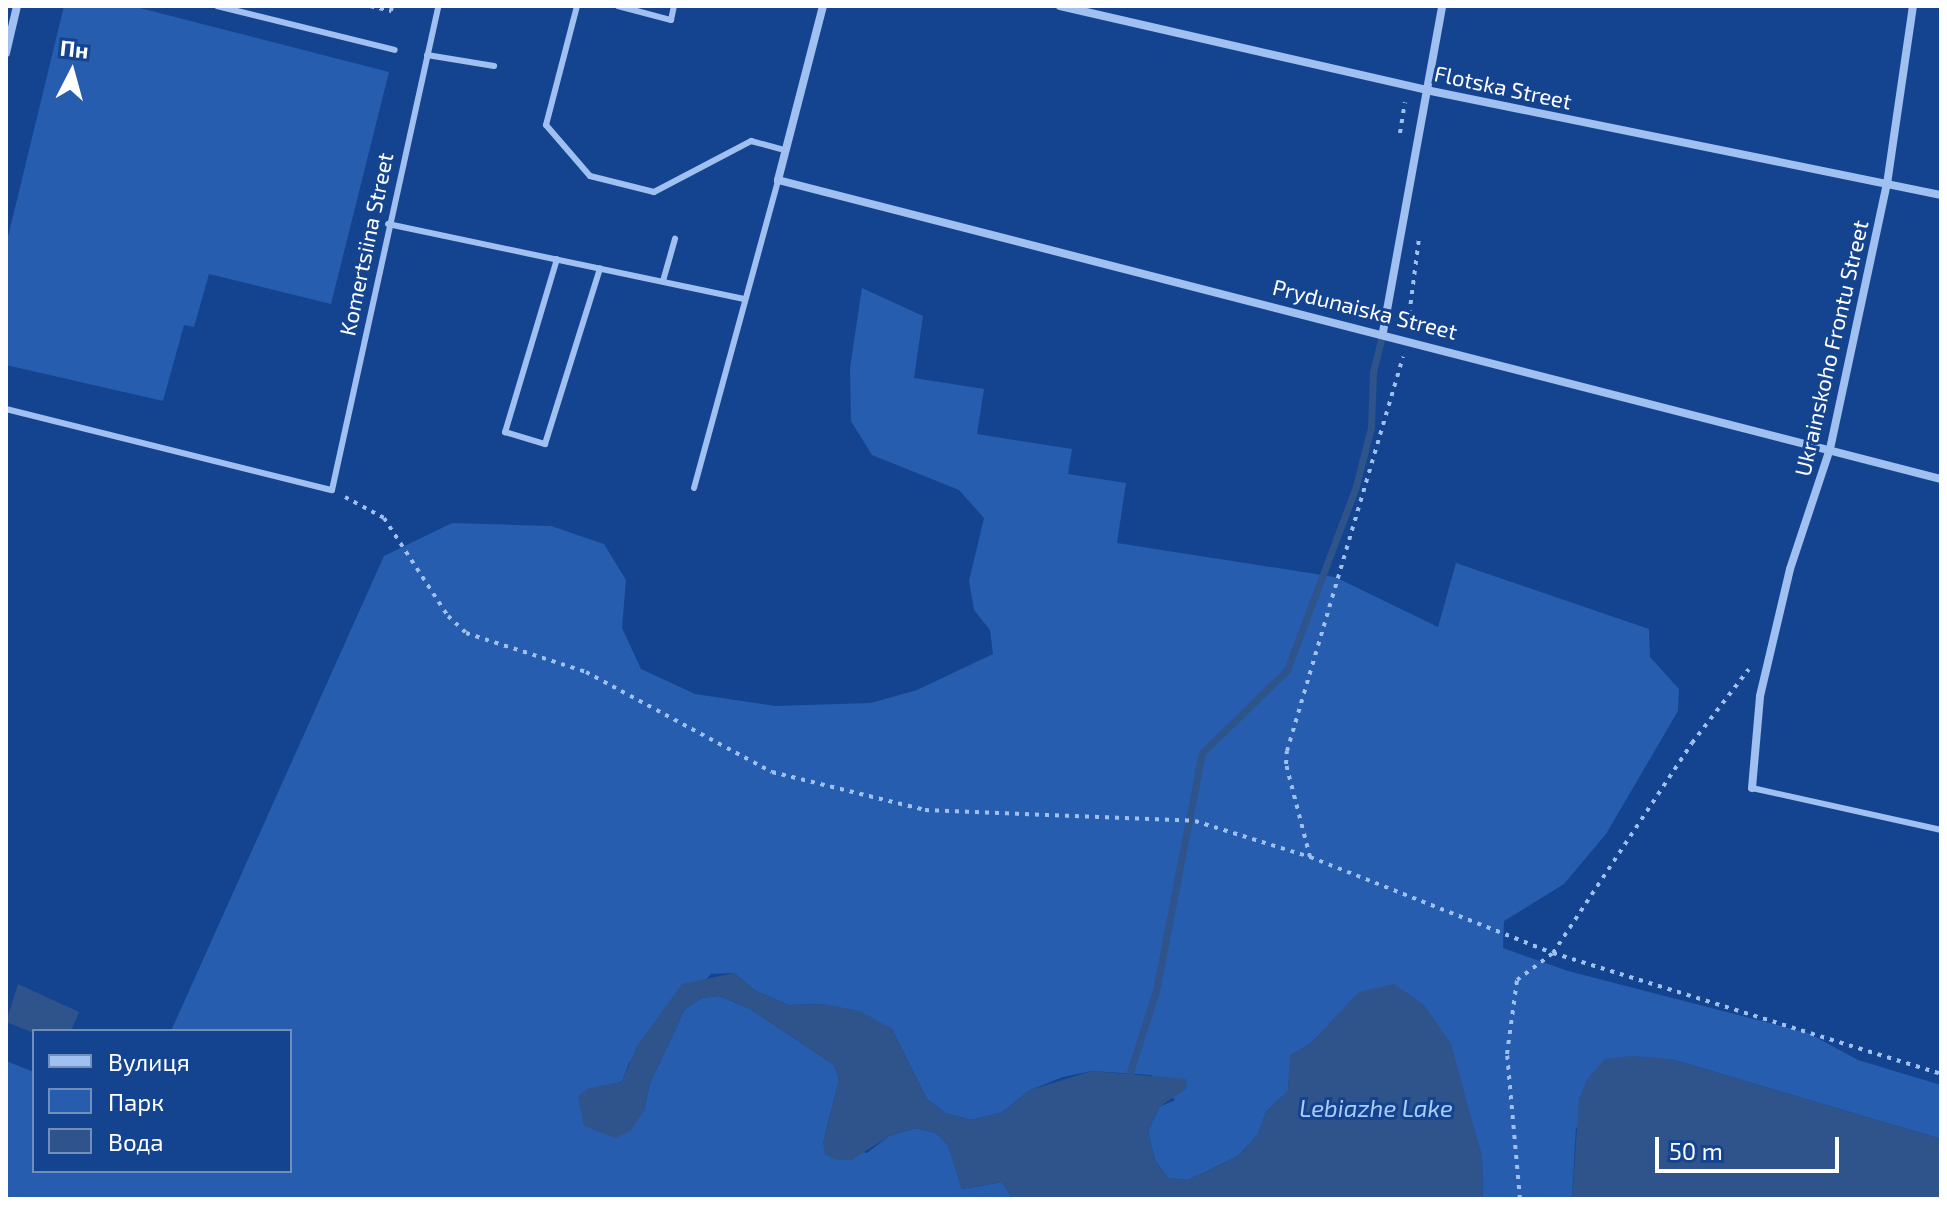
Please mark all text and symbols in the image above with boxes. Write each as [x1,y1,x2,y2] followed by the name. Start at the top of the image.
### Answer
[32,32,112,112] north arrow
[59,34,90,63] text: Пн
[1432,60,1574,114] street label: Flotska Street
[334,150,398,338] street label: Komertsiina Street
[1789,217,1873,479] street label: Ukrainskoho Frontu Street
[1270,273,1460,345] street label: Prydunaiska Street
[32,1029,292,1173] legend
[108,1047,190,1076] text: Вулиця
[108,1087,164,1116] text: Парк
[1299,1094,1453,1122] water label: Lebiazhe Lake
[1659,1121,1843,1171] scale bar
[108,1127,164,1156] text: Вода
[1669,1136,1723,1165] text: 50 m

